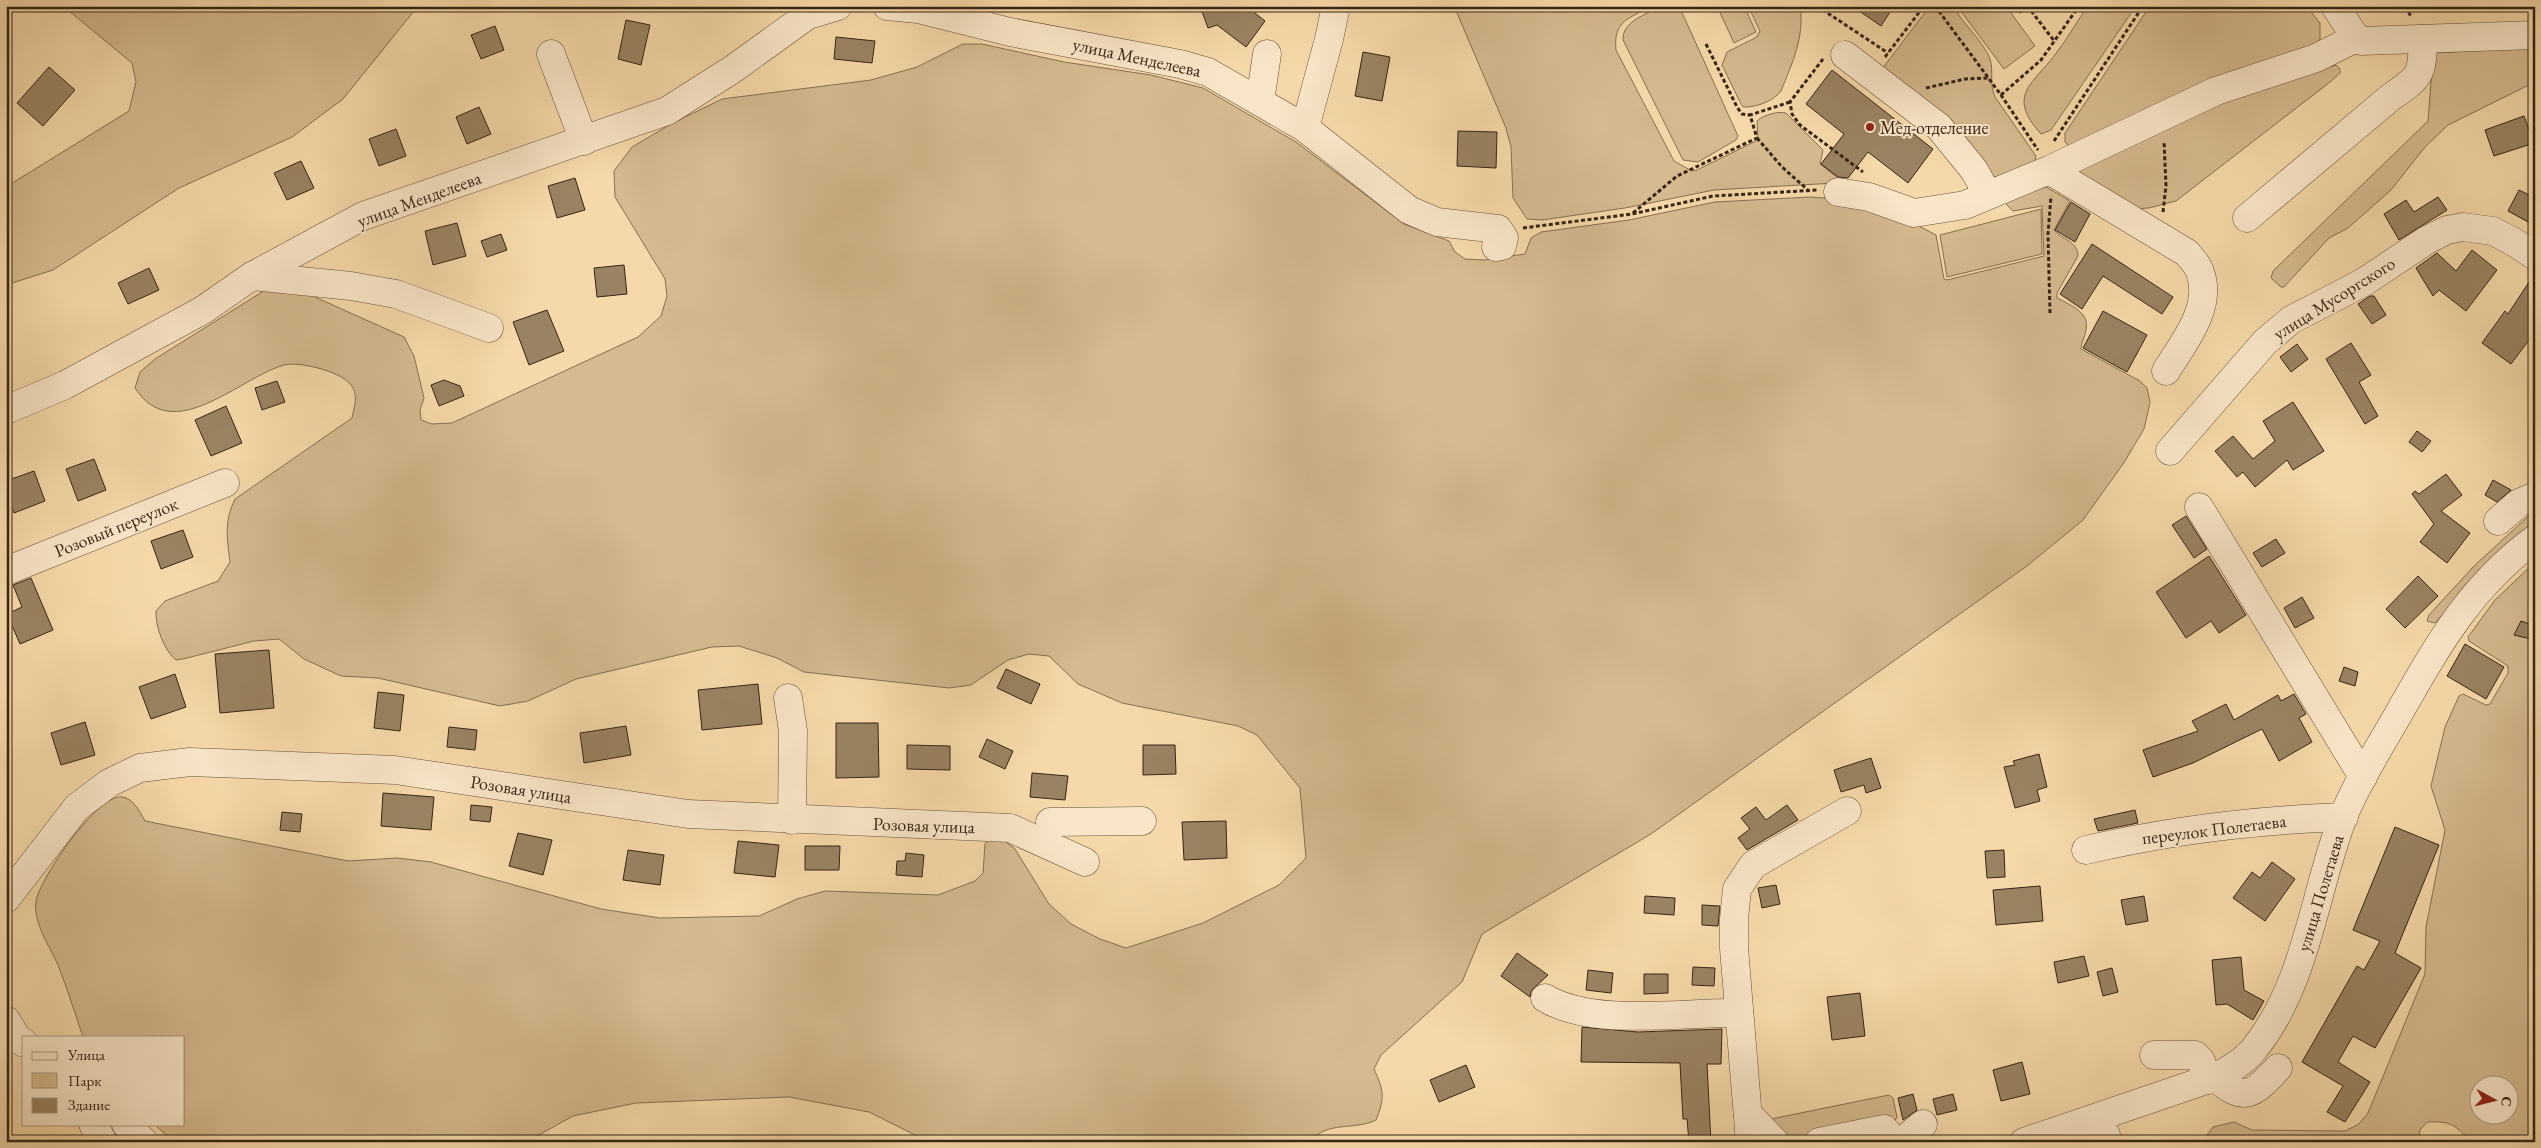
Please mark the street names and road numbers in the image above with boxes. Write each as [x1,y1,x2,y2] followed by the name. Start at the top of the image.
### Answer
[1071,32,1204,82] street label: улица Менделеева
[354,166,485,232] street label: улица Менделеева
[2269,251,2399,345] street label: улица Мусоргского
[51,492,182,562] street label: Розовый переулок
[469,770,574,808] street label: Розовая улица
[2141,809,2288,849] street label: переулок Полетаева
[873,812,976,838] street label: Розовая улица
[2291,831,2349,954] street label: улица Полетаева

